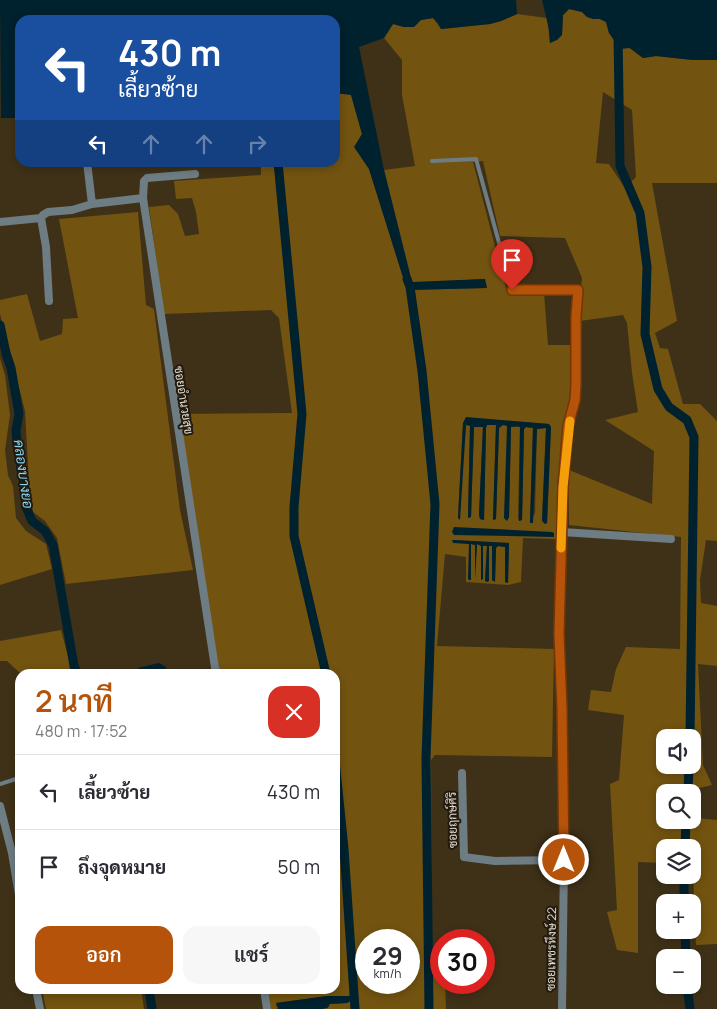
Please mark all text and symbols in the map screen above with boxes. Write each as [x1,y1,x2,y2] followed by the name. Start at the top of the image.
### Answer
[118,29,221,77] text: 430 m
[35,35,100,100] icon: left
[118,74,198,104] text: เลี้ยวซ้าย
[84,130,112,158] icon: left
[137,130,165,158] icon: ahead
[190,130,218,158] icon: ahead
[243,130,271,158] icon: right
[491,239,533,290] pin
[498,246,526,274] icon: arrive
[169,365,198,436] street label: ซอยอำนวยสุข
[10,438,38,510] water label: คลองบางยอ
[35,680,113,721] text: 2 นาที
[268,686,320,738] button: close
[35,720,127,742] text: 480 m · 17:52
[656,729,701,994] map controls
[656,729,701,774] button: sound
[35,778,63,806] icon: left
[78,779,150,805] text: เลี้ยวซ้าย
[267,779,320,805] text: 430 m
[656,784,701,829] button: search
[443,791,461,848] street label: ซอยฤกษ์ศิริ
[537,833,589,885] position arrow
[656,839,701,884] button: layers
[35,853,63,881] icon: arrive
[78,854,166,880] text: ถึงจุดหมาย
[278,854,320,880] text: 50 m
[656,894,701,939] button: +
[542,907,560,991] street label: ซอยเพชรหึงษ์ 22
[35,926,173,984] button: ออก
[183,926,320,984] button: แชร์
[430,929,495,994] speed limit sign: 30
[372,938,403,973] text: 29
[656,949,701,994] button: −
[374,965,401,982] text: km/h

